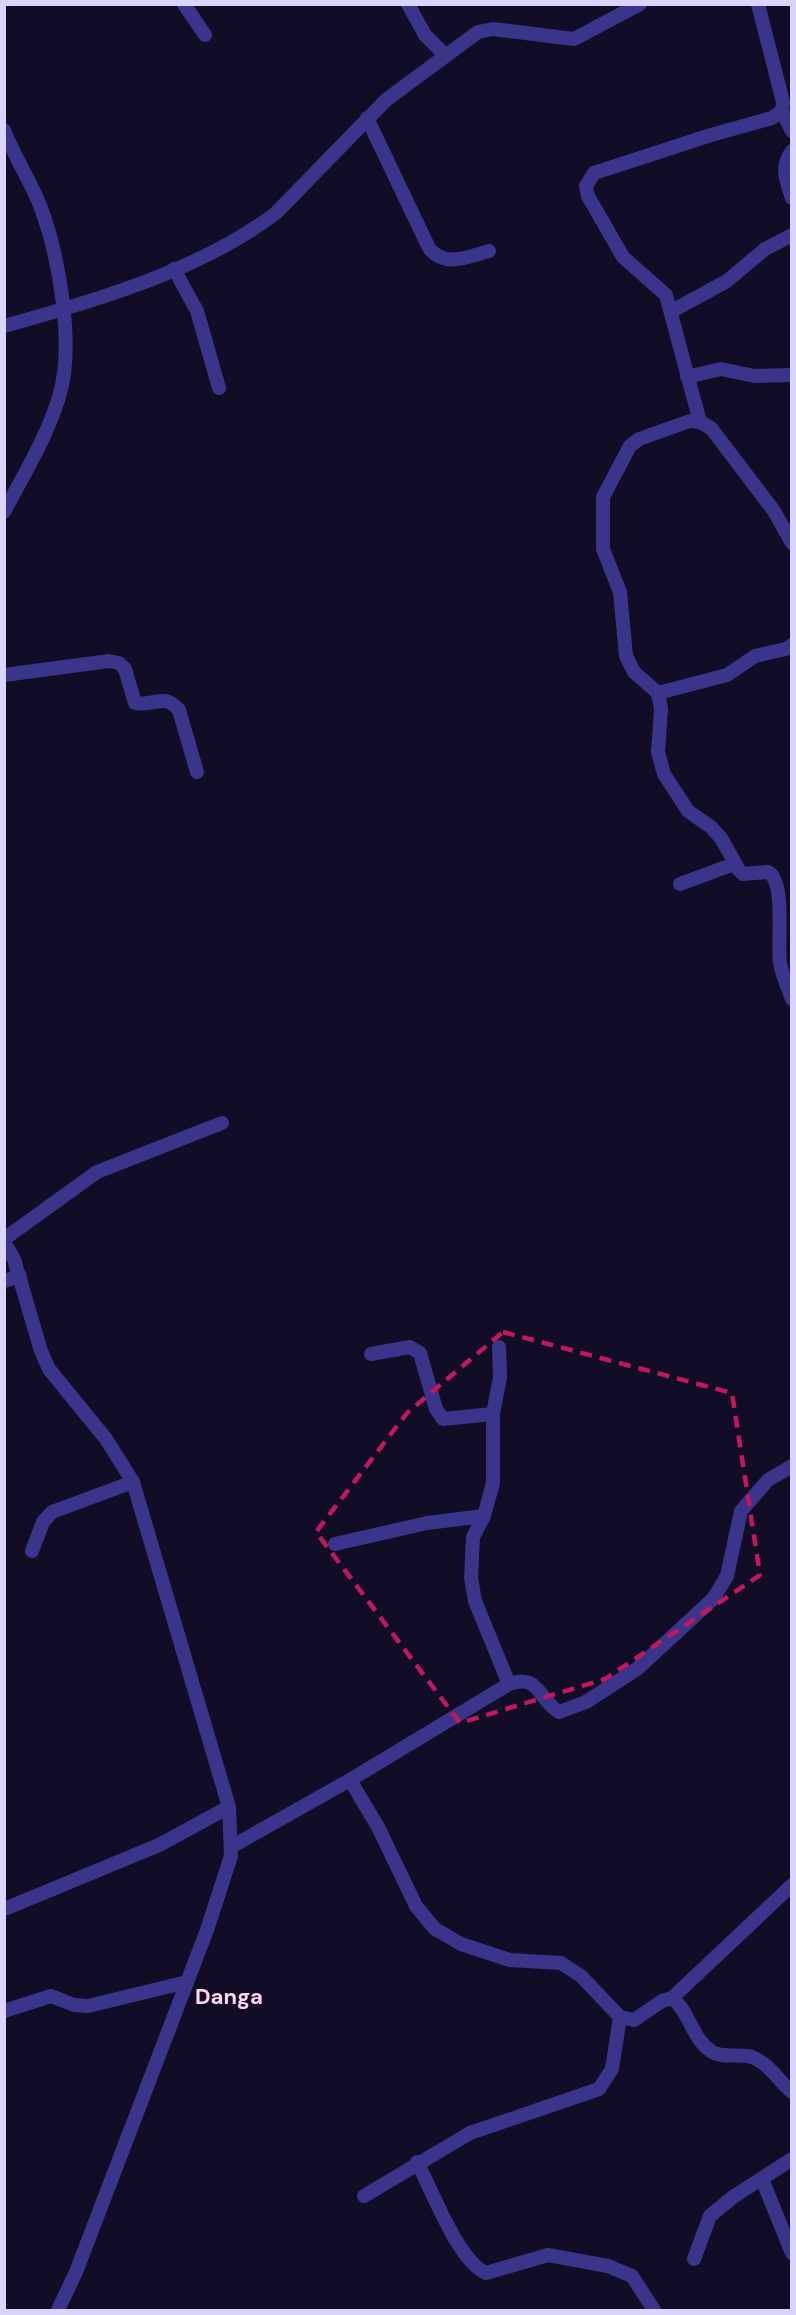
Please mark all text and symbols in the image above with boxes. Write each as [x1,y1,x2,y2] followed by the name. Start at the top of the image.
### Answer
[195,1982,263,2011] district label: Danga

